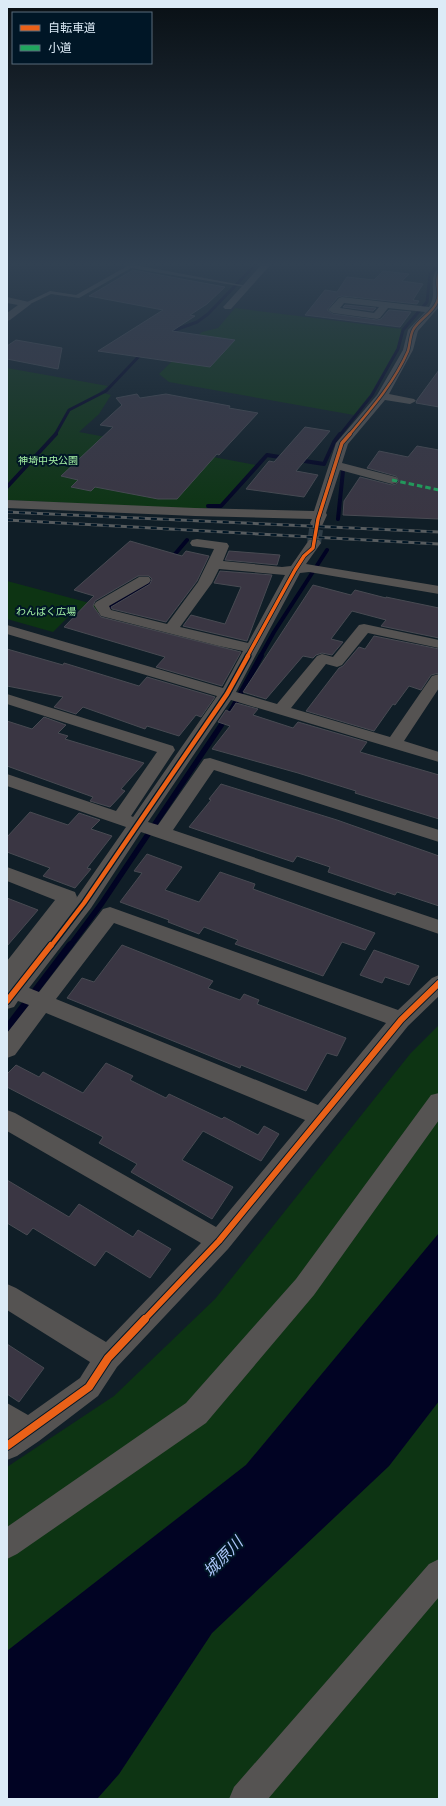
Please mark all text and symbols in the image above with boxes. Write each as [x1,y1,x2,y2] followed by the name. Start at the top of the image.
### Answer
[12,12,152,64] legend
[48,21,96,35] text: 自転車道
[48,41,72,55] text: 小道
[18,455,78,466] park label: 神埼中央公園
[16,606,76,617] park label: わんぱく広場
[199,1532,248,1581] water label: 城原川

